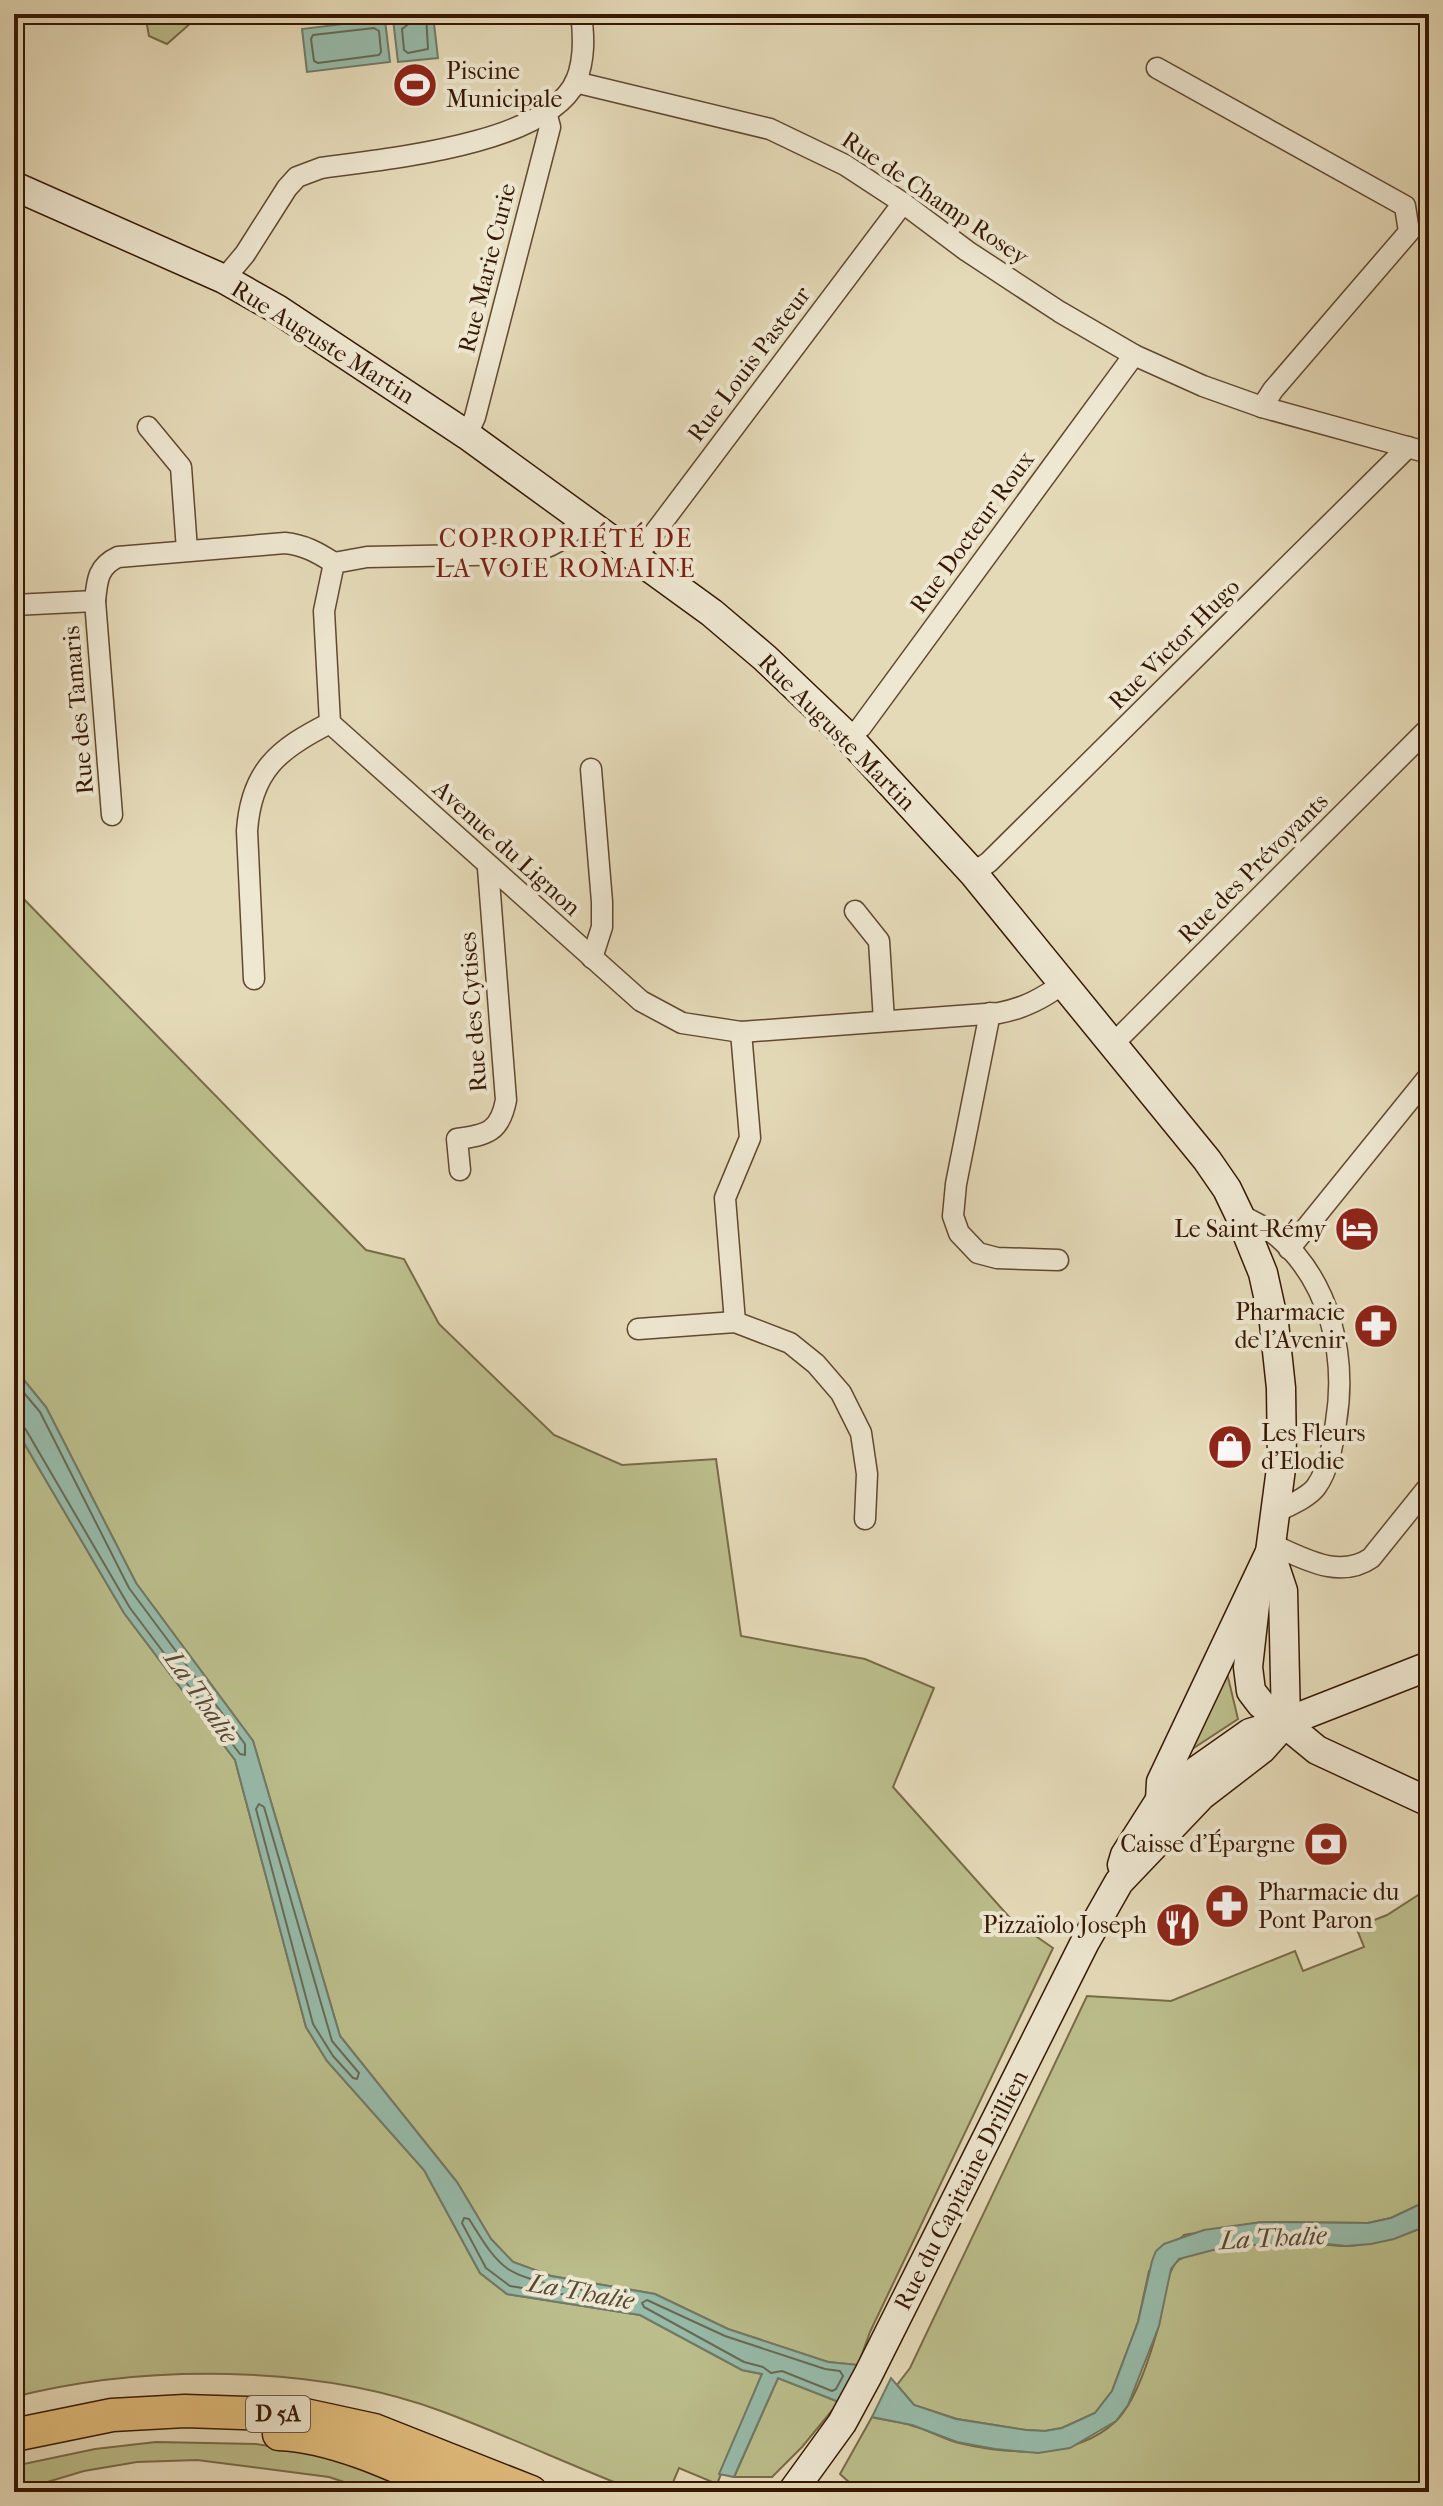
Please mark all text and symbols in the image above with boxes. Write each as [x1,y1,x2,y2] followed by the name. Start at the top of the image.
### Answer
[446,57,562,113] place label: Piscine Municipale
[391,61,439,109] sports icon: Piscine Municipale
[836,125,1035,271] street label: Rue de Champ Rosey
[452,180,522,356] street label: Rue Marie Curie
[226,274,420,410] street label: Rue Auguste Martin
[682,280,817,447] street label: Rue Louis Pasteur
[904,445,1040,618] street label: Rue Docteur Roux
[435,522,697,584] district label: COPROPRIÉTÉ DE LA VOIE ROMAINE
[1103,573,1245,715] street label: Rue Victor Hugo
[57,625,99,795] street label: Rue des Tamaris
[753,648,921,816] street label: Rue Auguste Martin
[427,774,586,921] street label: Avenue du Lignon
[1172,787,1334,949] street label: Rue des Prévoyants
[453,931,493,1093] street label: Rue des Cytises
[1333,1205,1381,1253] hotel icon: Le Saint-Rémy
[1174,1215,1327,1243] place label: Le Saint-Rémy
[1235,1298,1346,1354] place label: Pharmacie de l'Avenir
[1352,1302,1400,1350] pharmacy icon: Pharmacie de l'Avenir
[1261,1419,1366,1475] place label: Les Fleurs d'Elodie
[1206,1423,1254,1471] shop icon: Les Fleurs d'Elodie
[157,1643,245,1751] water label: La Thalie
[1302,1820,1350,1868] bank icon: Caisse d'Épargne
[1120,1829,1295,1858] place label: Caisse d'Épargne
[1258,1878,1400,1934] place label: Pharmacie du Pont Paron
[1203,1882,1251,1930] pharmacy icon: Pharmacie du Pont Paron
[1154,1901,1202,1949] restaurant icon: Pizzaïolo Joseph
[983,1911,1148,1939] place label: Pizzaïolo Joseph
[888,2065,1034,2315] street label: Rue du Capitaine Drillien
[1217,2220,1329,2256] water label: La Thalie
[524,2267,638,2317] water label: La Thalie
[246,2396,310,2432] road number: D 5A

